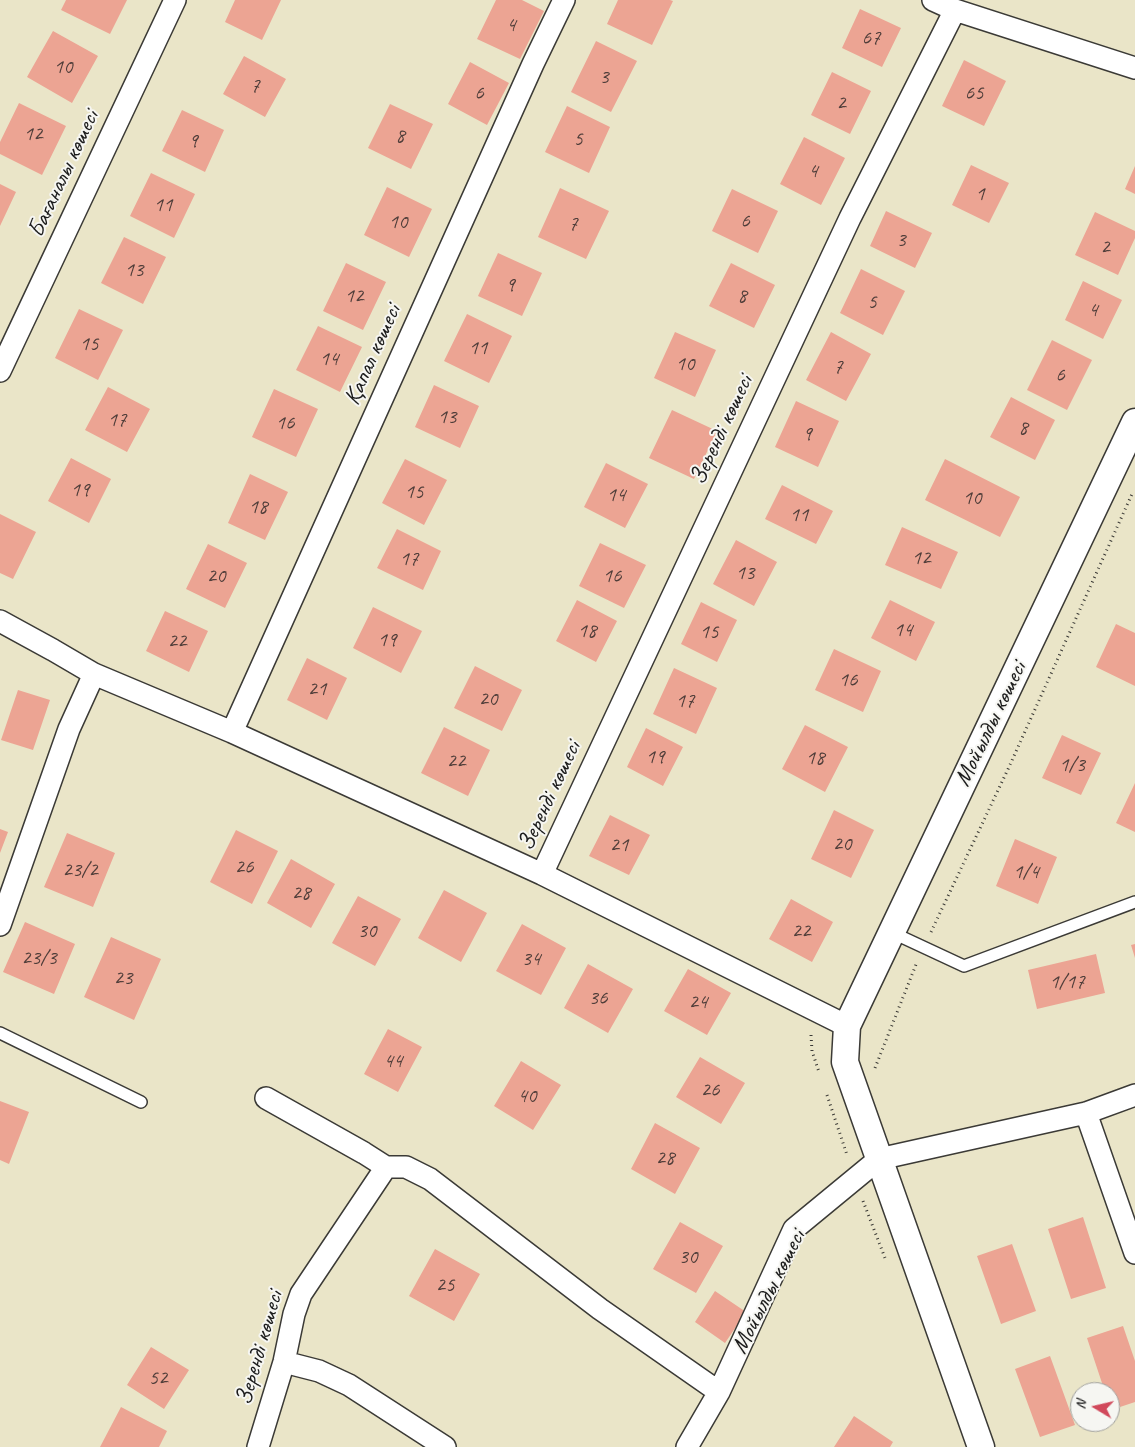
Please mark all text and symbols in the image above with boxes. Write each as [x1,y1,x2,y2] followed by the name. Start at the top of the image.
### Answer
[506,12,516,38] house number: 4
[862,25,880,51] house number: 67
[54,54,72,80] house number: 10
[599,64,609,90] house number: 3
[250,73,260,99] house number: 7
[474,80,484,106] house number: 6
[965,80,983,106] house number: 65
[836,90,846,116] house number: 2
[22,106,106,242] street label: Бағаналы көшесі
[24,121,42,147] house number: 12
[395,123,405,149] house number: 8
[573,126,583,152] house number: 5
[188,128,198,154] house number: 9
[808,158,818,184] house number: 4
[975,181,985,207] house number: 1
[154,192,172,218] house number: 11
[740,208,750,234] house number: 6
[389,209,407,235] house number: 10
[568,211,578,237] house number: 7
[896,227,906,253] house number: 3
[1100,234,1110,260] house number: 2
[125,257,143,283] house number: 13
[505,272,515,298] house number: 9
[345,283,363,309] house number: 12
[737,283,747,309] house number: 8
[867,289,877,315] house number: 5
[1088,297,1098,323] house number: 4
[338,300,408,410] street label: Қапал көшесі
[80,331,98,357] house number: 15
[469,335,487,361] house number: 11
[320,346,338,372] house number: 14
[676,351,694,377] house number: 10
[833,354,843,380] house number: 7
[1055,362,1065,388] house number: 6
[684,371,760,489] street label: Зеренді көшесі
[438,404,456,430] house number: 13
[108,407,126,433] house number: 17
[276,410,294,436] house number: 16
[1018,415,1028,441] house number: 8
[802,421,812,447] house number: 9
[71,477,89,503] house number: 19
[405,479,423,505] house number: 15
[607,482,625,508] house number: 14
[963,485,981,511] house number: 10
[249,494,267,520] house number: 18
[790,502,808,528] house number: 11
[912,545,930,571] house number: 12
[400,546,418,572] house number: 17
[736,560,754,586] house number: 13
[207,563,225,589] house number: 20
[603,563,621,589] house number: 16
[894,617,912,643] house number: 14
[578,618,596,644] house number: 18
[700,619,718,645] house number: 15
[378,627,396,653] house number: 19
[168,628,186,654] house number: 22
[948,657,1034,791] street label: Мойылды көшесі
[839,667,857,693] house number: 16
[308,676,326,702] house number: 21
[479,686,497,712] house number: 20
[676,688,694,714] house number: 17
[512,737,588,855] street label: Зеренді көшесі
[646,744,664,770] house number: 19
[806,745,824,771] house number: 18
[447,748,465,774] house number: 22
[1059,752,1085,778] house number: 1/3
[833,831,851,857] house number: 20
[610,832,628,858] house number: 21
[235,854,253,880] house number: 26
[62,857,98,883] house number: 23/2
[1013,859,1039,885] house number: 1/4
[292,880,310,906] house number: 28
[358,918,376,944] house number: 30
[792,918,810,944] house number: 22
[21,945,57,971] house number: 23/3
[522,946,540,972] house number: 34
[114,965,132,991] house number: 23
[1049,969,1085,995] house number: 1/17
[589,985,607,1011] house number: 36
[689,989,707,1015] house number: 24
[384,1048,402,1074] house number: 44
[701,1077,719,1103] house number: 26
[518,1083,536,1109] house number: 40
[656,1145,674,1171] house number: 28
[726,1225,812,1359] street label: Мойылды көшесі
[679,1244,697,1270] house number: 30
[436,1272,454,1298] house number: 25
[230,1287,290,1409] street label: Зеренді көшесі
[149,1365,167,1391] house number: 52
[1070,1382,1120,1432] north arrow
[1072,1399,1090,1410] text: N

